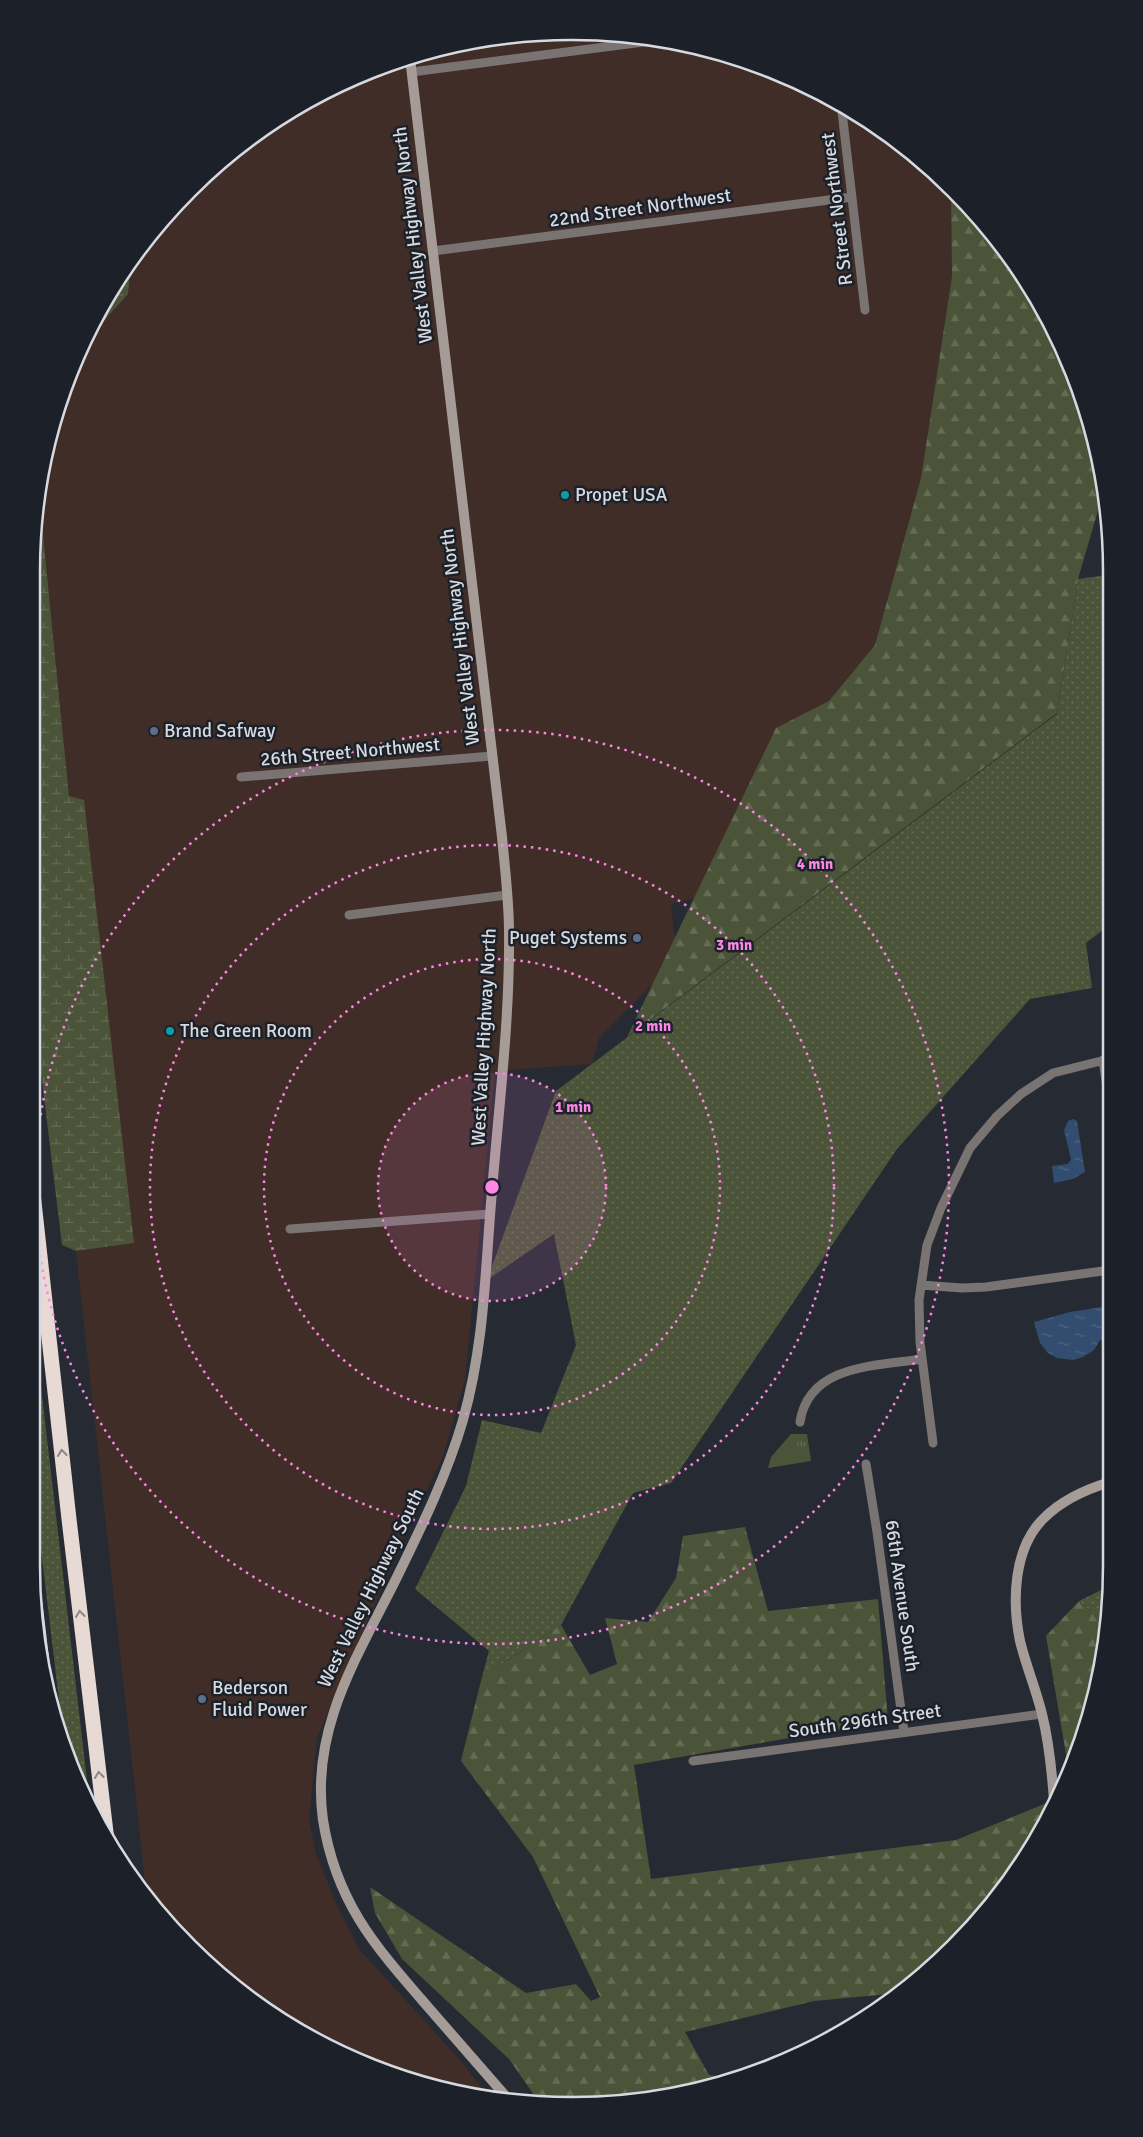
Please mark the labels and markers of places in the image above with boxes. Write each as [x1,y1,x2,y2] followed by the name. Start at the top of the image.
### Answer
[575,483,668,507] place label: Propet USA
[559,489,571,501] marker: Propet USA
[164,719,275,743] place label: Brand Safway
[148,725,160,737] marker: Brand Safway
[509,926,627,950] place label: Puget Systems
[631,932,643,944] marker: Puget Systems
[180,1019,312,1043] place label: The Green Room
[164,1025,176,1037] marker: The Green Room
[483,1178,501,1196] centre of rings
[212,1676,307,1722] place label: Bederson Fluid Power
[196,1693,208,1705] marker: Bederson Fluid Power

